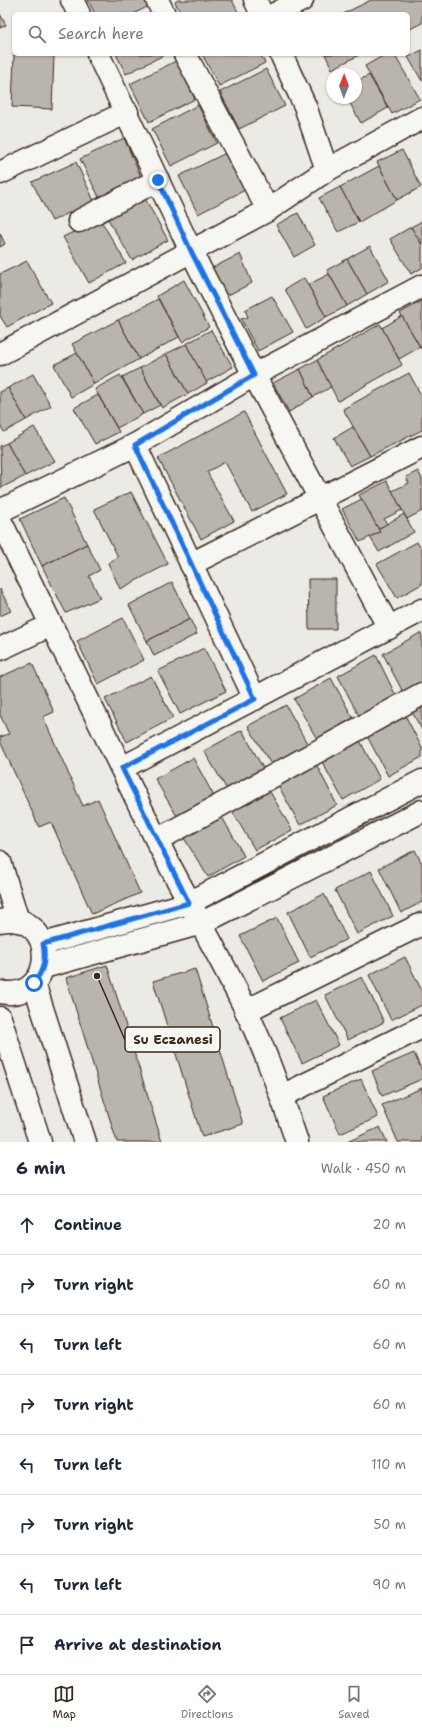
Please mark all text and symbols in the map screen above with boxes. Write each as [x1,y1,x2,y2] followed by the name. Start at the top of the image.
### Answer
[12,12,410,56] search box
[26,23,48,45] icon: search
[58,24,144,44] text: Search here
[326,68,362,104] north arrow
[149,171,167,189] route end
[25,974,43,992] route start
[125,1027,220,1052] callout: Su Eczanesi
[133,1031,213,1048] text: Su Eczanesi
[16,1157,66,1179] text: 6 min
[321,1160,406,1177] text: Walk · 450 m
[16,1214,38,1236] icon: ahead
[54,1215,122,1235] text: Continue
[373,1216,406,1233] text: 20 m
[16,1274,38,1296] icon: right
[54,1275,134,1295] text: Turn right
[373,1276,406,1293] text: 60 m
[16,1334,38,1356] icon: left
[54,1335,122,1355] text: Turn left
[373,1336,406,1353] text: 60 m
[16,1394,38,1416] icon: right
[54,1395,134,1415] text: Turn right
[373,1396,406,1413] text: 60 m
[16,1454,38,1476] icon: left
[54,1455,122,1475] text: Turn left
[371,1456,406,1473] text: 110 m
[16,1514,38,1536] icon: right
[54,1515,134,1535] text: Turn right
[373,1516,406,1533] text: 50 m
[16,1574,38,1596] icon: left
[54,1575,122,1595] text: Turn left
[372,1576,406,1593] text: 90 m
[16,1634,38,1656] icon: arrive
[54,1635,222,1655] text: Arrive at destination
[52,1683,76,1722] tab: Map
[181,1683,233,1722] tab: Directions
[338,1683,370,1722] tab: Saved

